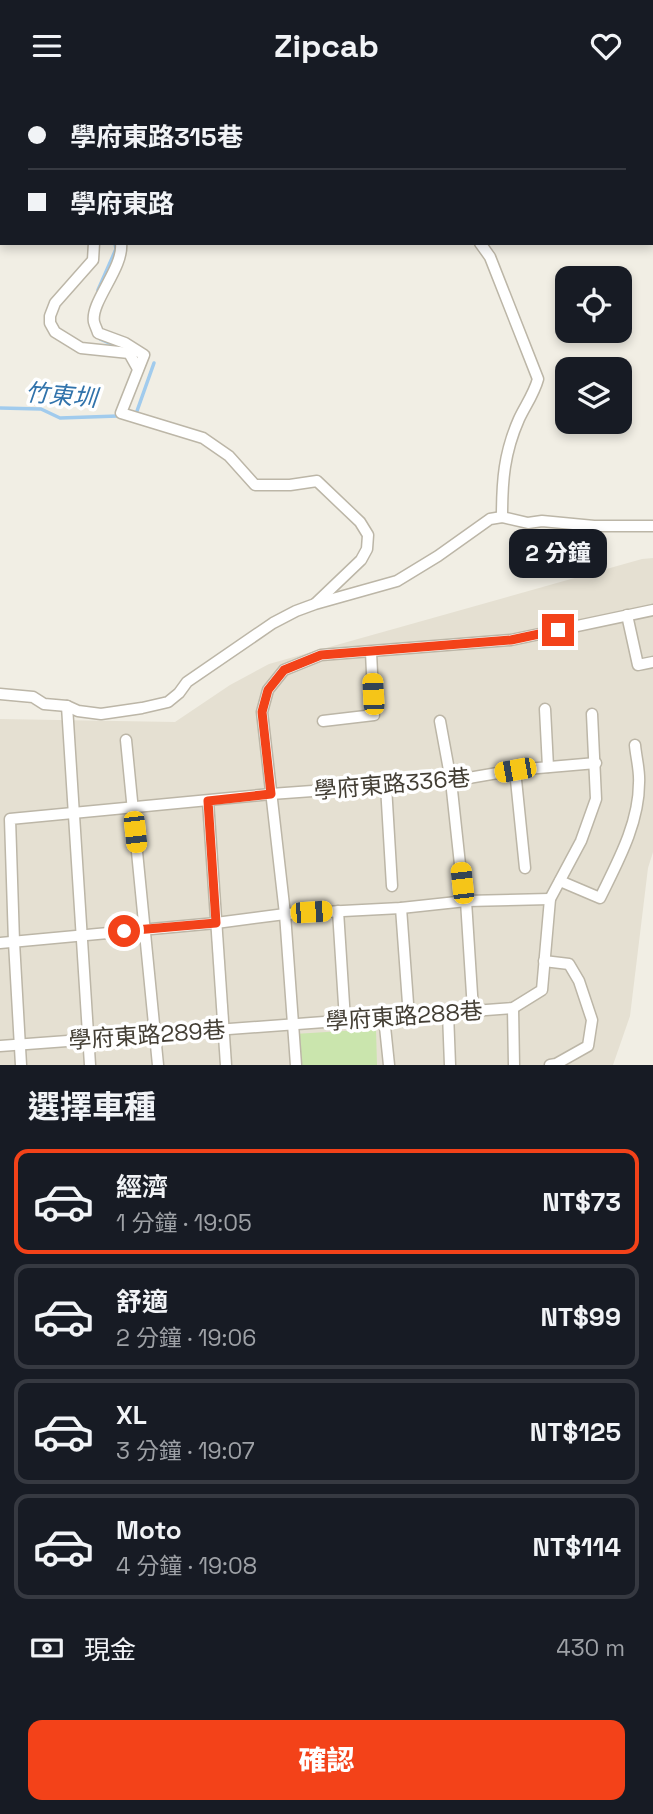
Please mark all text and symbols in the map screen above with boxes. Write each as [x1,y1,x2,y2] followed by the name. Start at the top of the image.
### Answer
[274,26,379,66] text: Zipcab
[28,27,66,65] icon: menu
[587,27,625,65] icon: heart
[70,120,243,154] text: 學府東路315巷
[70,187,174,221] text: 學府東路
[555,266,632,434] map controls
[555,266,632,343] button: locate
[555,357,632,434] button: layers
[24,376,101,414] water label: 竹東圳
[509,529,607,577] callout: 2 分鐘
[525,538,591,568] text: 2 分鐘
[542,614,574,646] route end
[362,672,385,716] car
[493,756,538,784] car
[313,762,471,806] street label: 學府東路336巷
[123,810,148,854] car
[450,861,475,905] car
[290,900,333,924] car
[108,915,140,947] route start
[324,996,484,1036] street label: 學府東路288巷
[68,1015,226,1055] street label: 學府東路289巷
[28,1087,156,1127] text: 選擇車種
[32,1170,95,1233] icon: car
[116,1170,168,1204] text: 經濟
[542,1185,621,1219] text: NT$73
[116,1208,252,1238] text: 1 分鐘 · 19:05
[32,1285,95,1348] icon: car
[116,1285,168,1319] text: 舒適
[540,1300,621,1334] text: NT$99
[116,1323,256,1353] text: 2 分鐘 · 19:06
[116,1398,147,1432] text: XL
[32,1400,95,1463] icon: car
[530,1415,621,1449] text: NT$125
[116,1436,255,1466] text: 3 分鐘 · 19:07
[116,1513,182,1547] text: Moto
[32,1515,95,1578] icon: car
[532,1530,621,1564] text: NT$114
[116,1551,257,1581] text: 4 分鐘 · 19:08
[28,1629,66,1667] icon: cash
[84,1633,136,1667] text: 現金
[556,1633,625,1663] text: 430 m
[28,1720,625,1800] button: 確認

